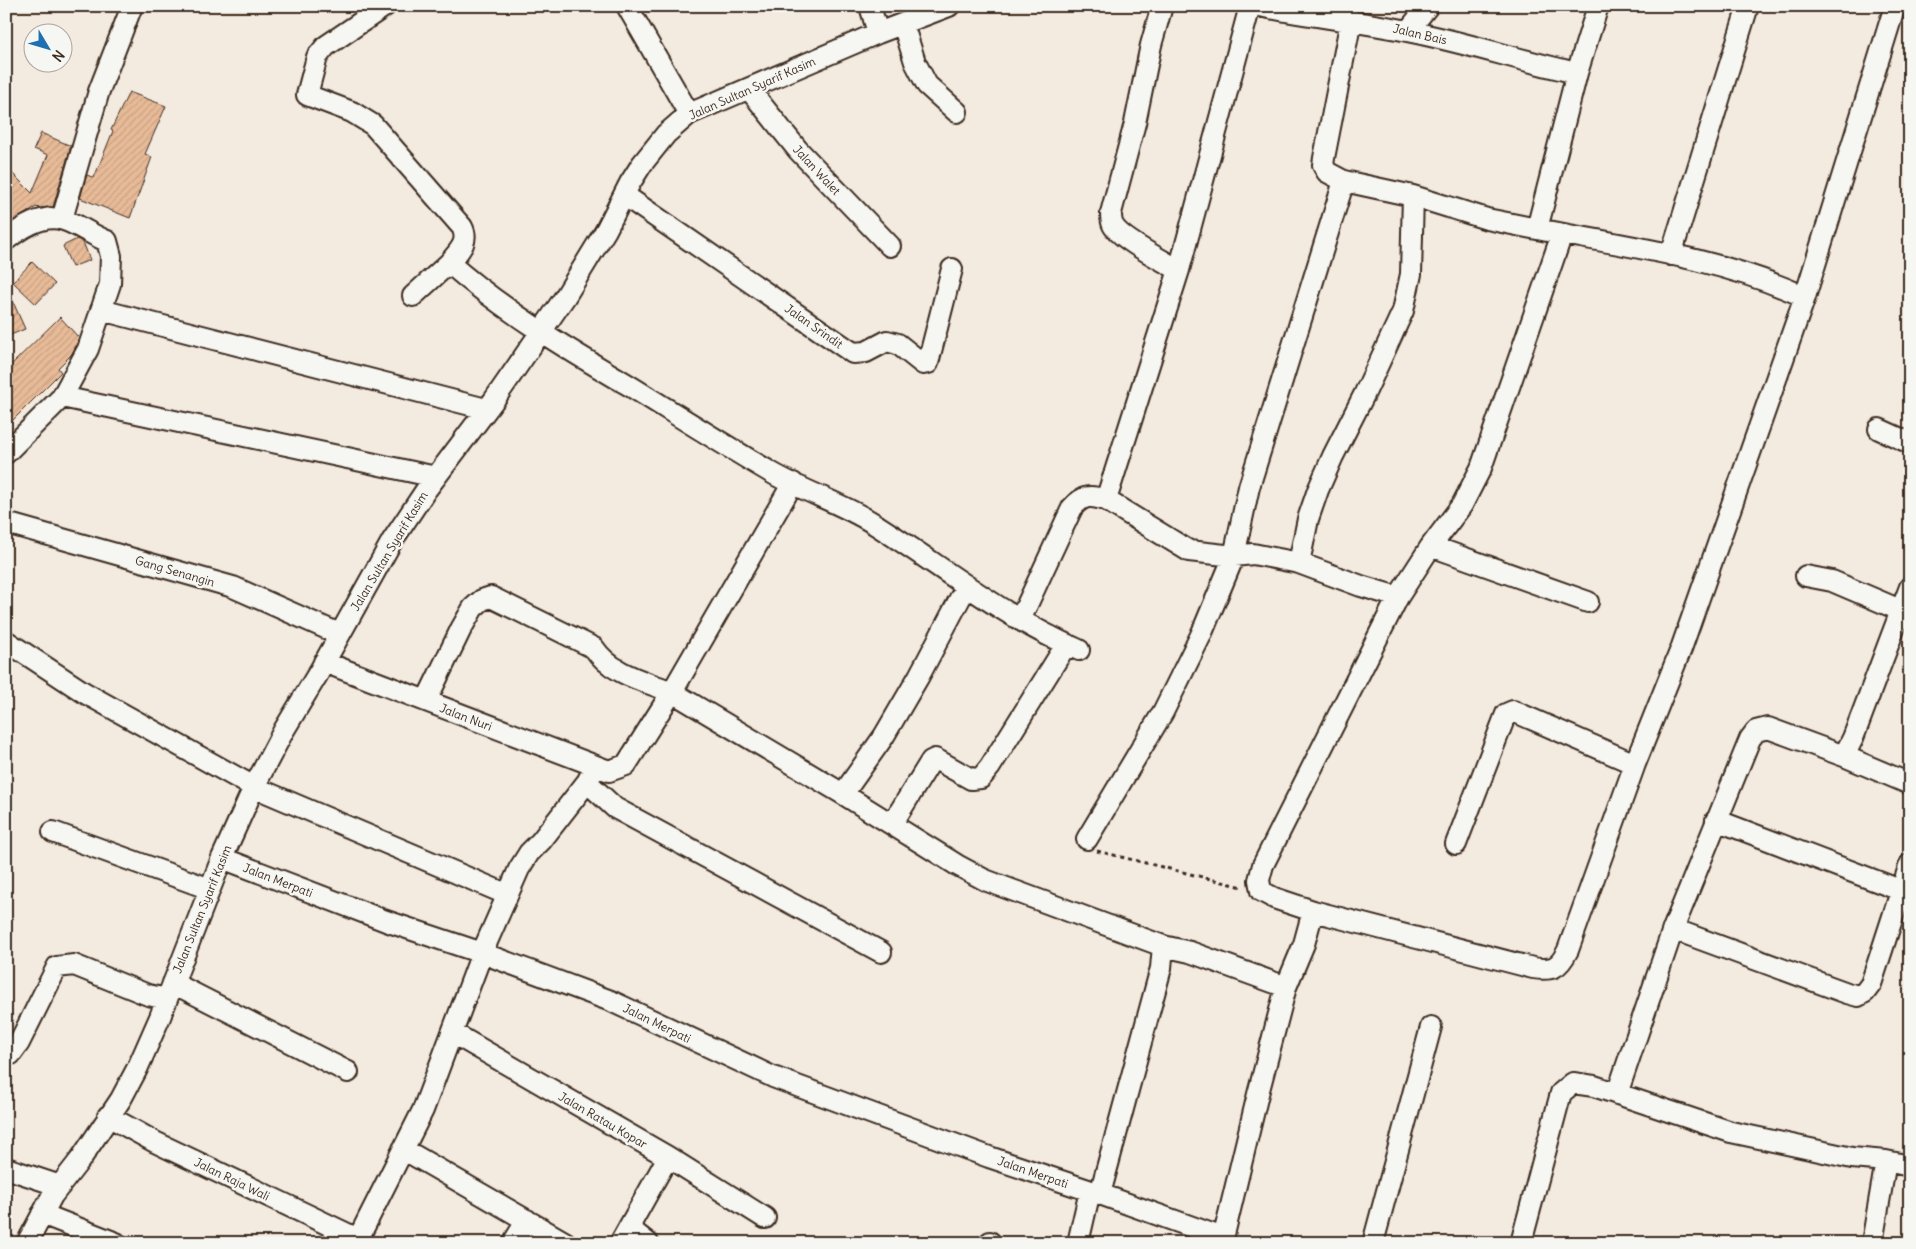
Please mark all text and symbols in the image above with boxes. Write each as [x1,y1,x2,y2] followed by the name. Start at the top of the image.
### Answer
[1391,20,1449,48] street label: Jalan Bais
[22,22,72,72] north arrow
[48,47,68,65] text: N
[686,53,818,123] street label: Jalan Sultan Syarif Kasim
[790,142,844,198] street label: Jalan Walet
[782,301,846,351] street label: Jalan Srindit
[347,488,431,614] street label: Jalan Sultan Syarif Kasim
[133,552,217,590] street label: Gang Senangin
[438,700,494,734] street label: Jalan Nuri
[169,842,235,975] street label: Jalan Sultan Syarif Kasim
[241,860,315,900] street label: Jalan Merpati
[621,1000,693,1046] street label: Jalan Merpati
[556,1089,650,1152] street label: Jalan Ratau Kopar
[996,1153,1070,1191] street label: Jalan Merpati
[192,1154,272,1204] street label: Jalan Raja Wali

